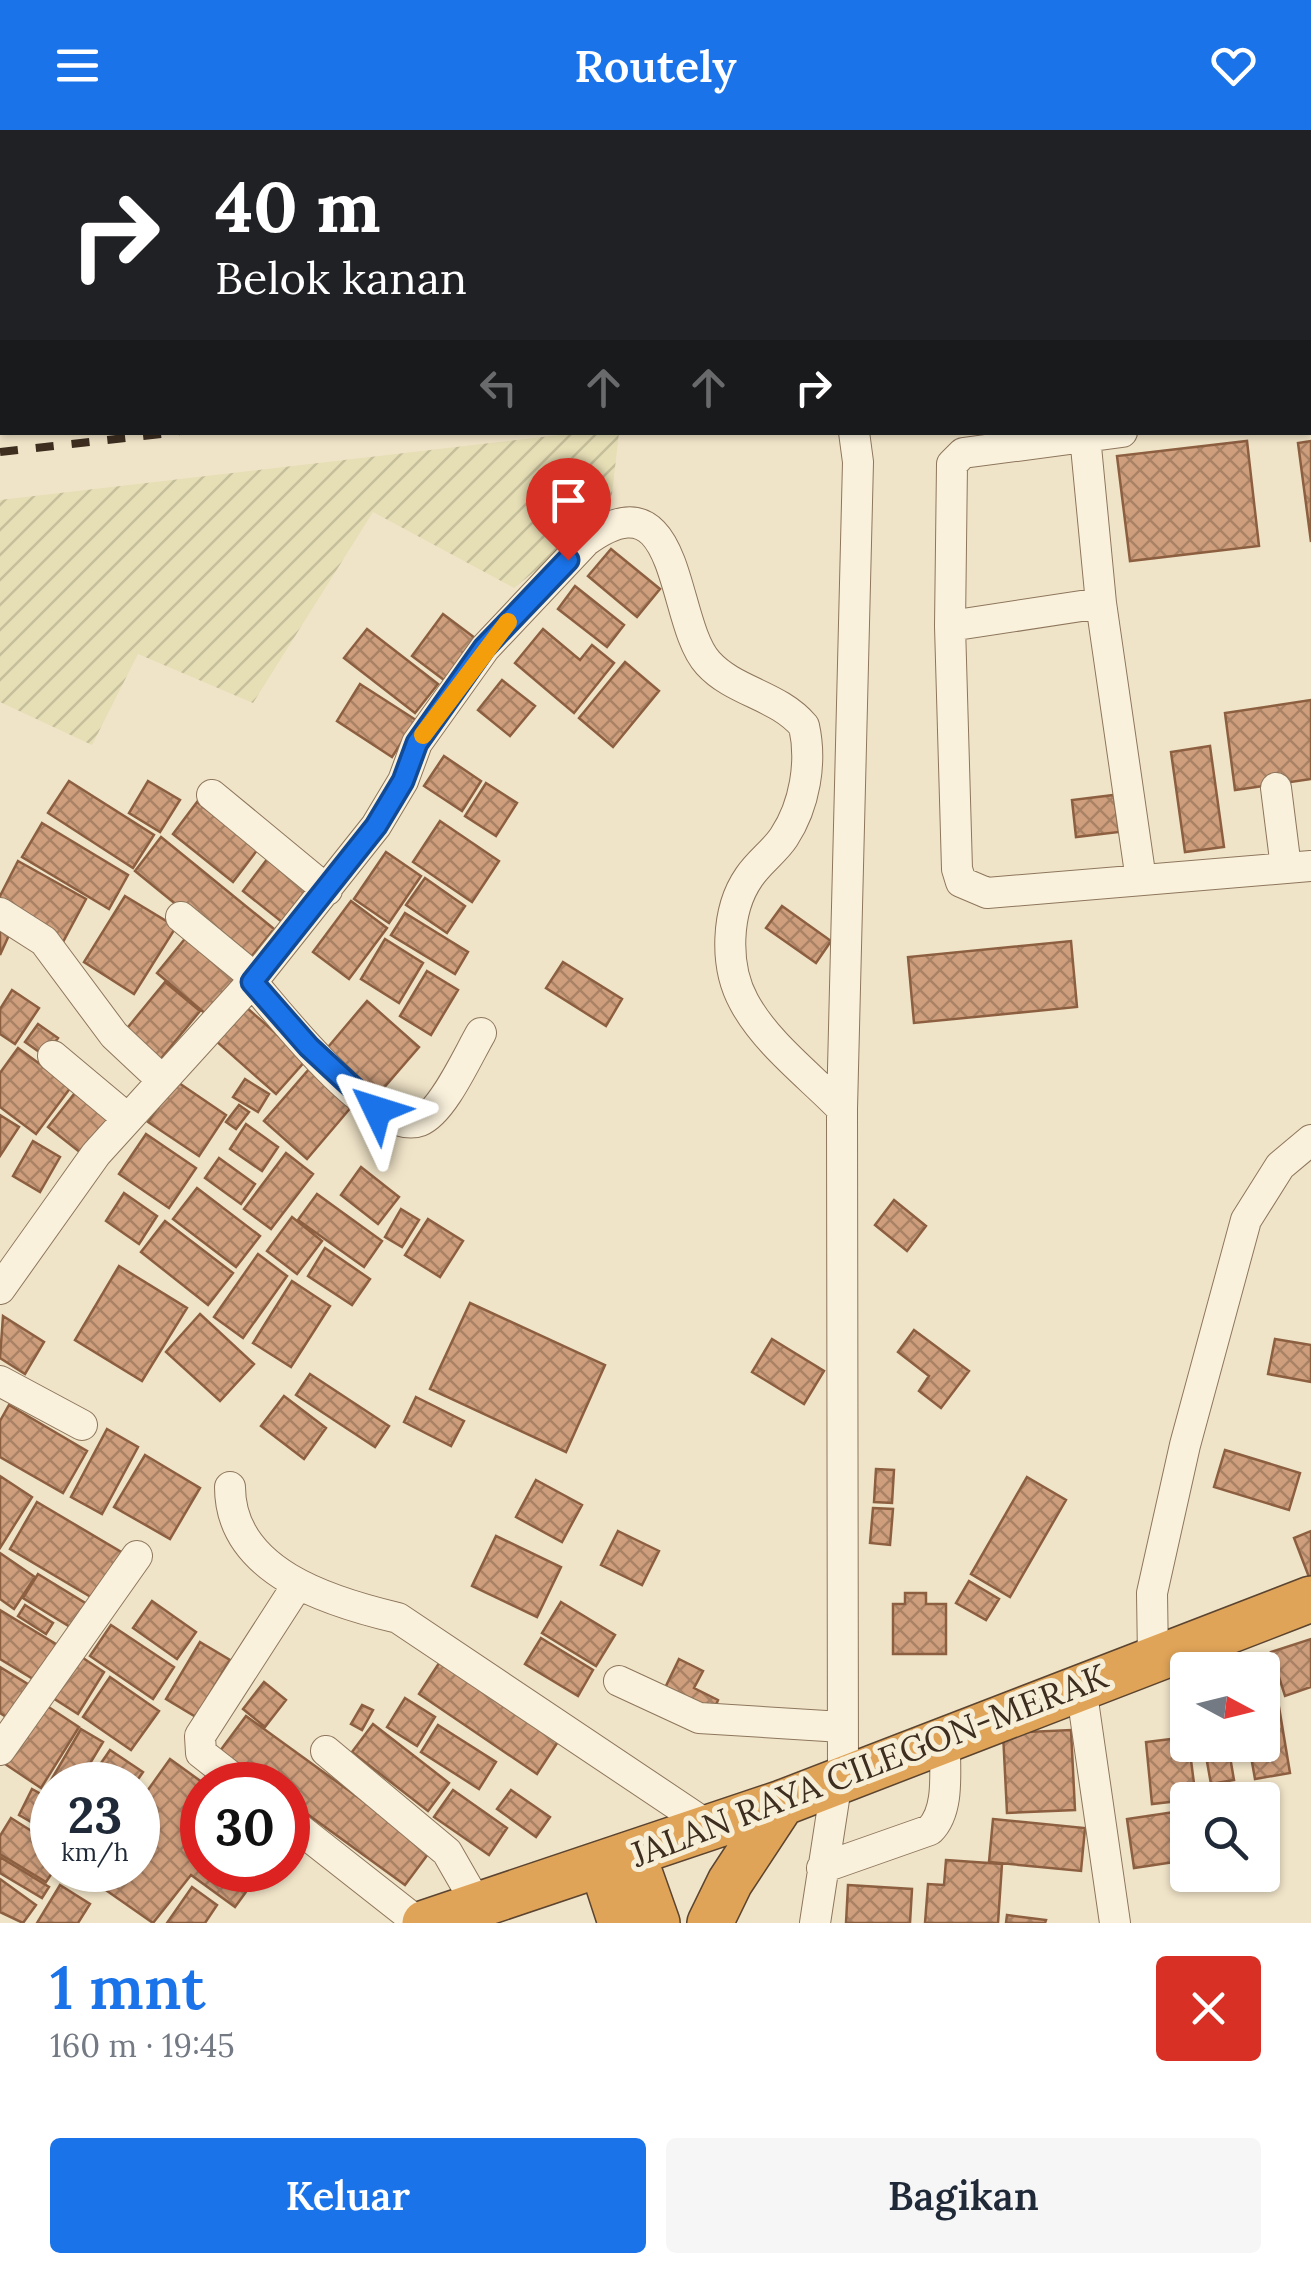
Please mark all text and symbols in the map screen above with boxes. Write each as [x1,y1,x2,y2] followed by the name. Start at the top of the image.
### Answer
[574,37,737,94] text: Routely
[50,38,105,93] icon: menu
[1206,38,1261,93] icon: heart
[215,162,381,251] text: 40 m
[50,170,180,300] icon: right
[215,249,467,306] text: Belok kanan
[471,360,526,415] icon: left
[576,360,631,415] icon: ahead
[681,360,736,415] icon: ahead
[786,360,841,415] icon: right
[526,458,611,561] pin
[541,473,596,528] icon: arrive
[325,1058,429,1162] position arrow
[1170,1652,1280,1762] north arrow
[1170,1652,1280,1892] map controls
[623,1653,1114,1877] street label: JALAN RAYA CILEGON-MERAK
[180,1762,310,1892] speed limit sign: 30
[1170,1782,1280,1892] button: search
[68,1783,122,1847] text: 23
[61,1836,129,1868] text: km/h
[50,1949,205,2025] text: 1 mnt
[1156,1956,1261,2061] button: close
[50,2025,235,2066] text: 160 m · 19:45
[50,2138,646,2253] button: Keluar
[666,2138,1261,2253] button: Bagikan

